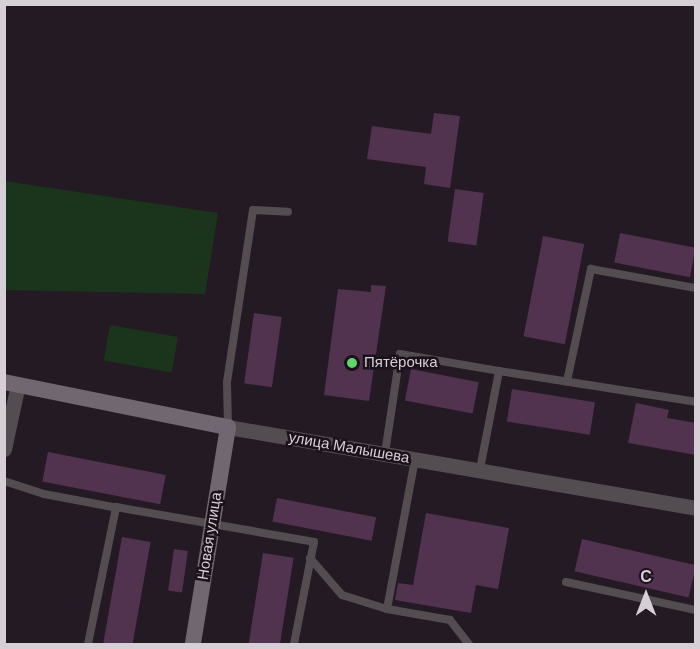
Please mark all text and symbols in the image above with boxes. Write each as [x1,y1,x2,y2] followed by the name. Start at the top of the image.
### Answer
[364,354,438,372] place label: Пятёрочка
[345,356,359,370] marker: Пятёрочка
[287,429,411,467] street label: улица Малышева
[194,491,226,581] street label: Новая улица
[616,565,676,625] north arrow
[640,566,652,587] text: С

